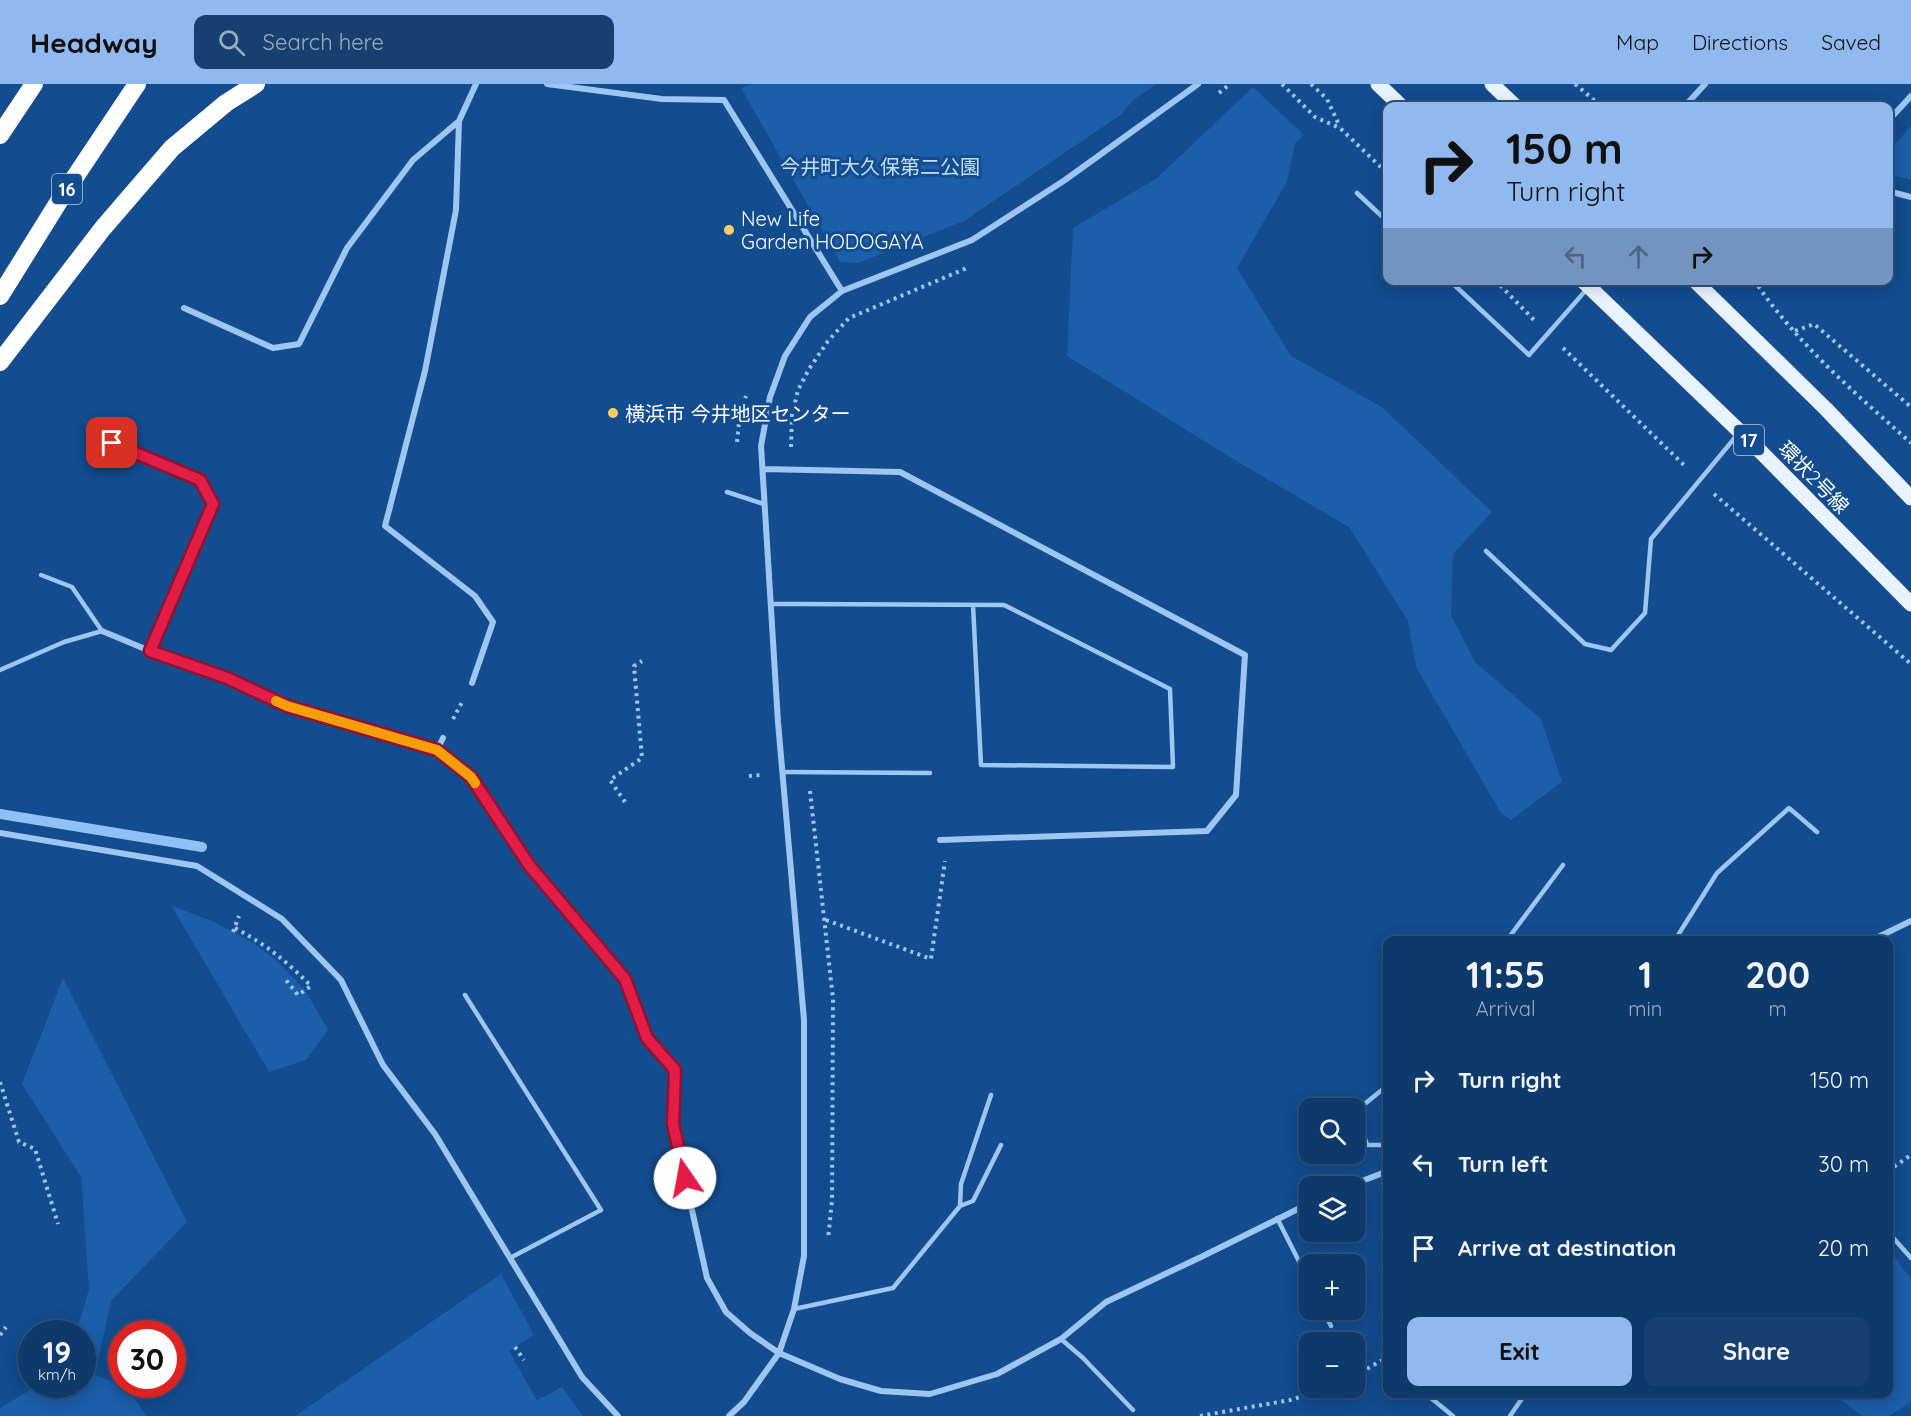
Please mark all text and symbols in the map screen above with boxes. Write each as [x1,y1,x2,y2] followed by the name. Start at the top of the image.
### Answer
[194,15,614,69] search box
[30,25,158,60] text: Headway
[215,26,248,59] icon: search
[263,28,384,56] text: Search here
[1616,29,1659,55] text: Map
[1692,29,1788,55] text: Directions
[1821,29,1881,55] text: Saved
[1506,122,1623,175] text: 150 m
[1407,126,1485,204] icon: right
[780,154,980,179] park label: 今井町大久保第二公園
[52,174,82,204] road number: 16
[1506,174,1625,208] text: Turn right
[741,206,924,254] place label: New Life Garden HODOGAYA
[722,223,736,237] marker: New Life Garden HODOGAYA
[1559,240,1592,273] icon: left
[1622,240,1655,273] icon: ahead
[1685,240,1718,273] icon: right
[625,401,850,426] place label: 横浜市 今井地区センター
[606,406,620,420] marker: 横浜市 今井地区センター
[86,417,137,468] pin
[1734,425,1764,455] road number: 17
[95,426,128,459] icon: arrive
[1773,436,1855,518] street label: 環状2号線
[1466,952,1545,997] text: 11:55
[1638,952,1652,997] text: 1
[1745,952,1810,997] text: 200
[1476,996,1536,1021] text: Arrival
[1628,996,1662,1021] text: min
[1769,996,1787,1021] text: m
[1407,1064,1440,1097] icon: right
[1458,1066,1562,1094] text: Turn right
[1810,1066,1869,1094] text: 150 m
[1299,1098,1365,1398] map controls
[1299,1098,1365,1164] button: search
[653,1146,717,1210] position arrow
[1407,1148,1440,1181] icon: left
[1458,1150,1548,1178] text: Turn left
[1818,1150,1869,1178] text: 30 m
[1299,1176,1365,1242] button: layers
[1407,1232,1440,1265] icon: arrive
[1458,1234,1676,1262] text: Arrive at destination
[1818,1234,1869,1262] text: 20 m
[1299,1254,1365,1320] button: +
[1407,1317,1632,1386] button: Exit
[1644,1317,1869,1386] button: Share
[108,1320,186,1398] speed limit sign: 30
[1299,1332,1365,1398] button: −
[43,1333,71,1371] text: 19
[38,1365,76,1384] text: km/h

